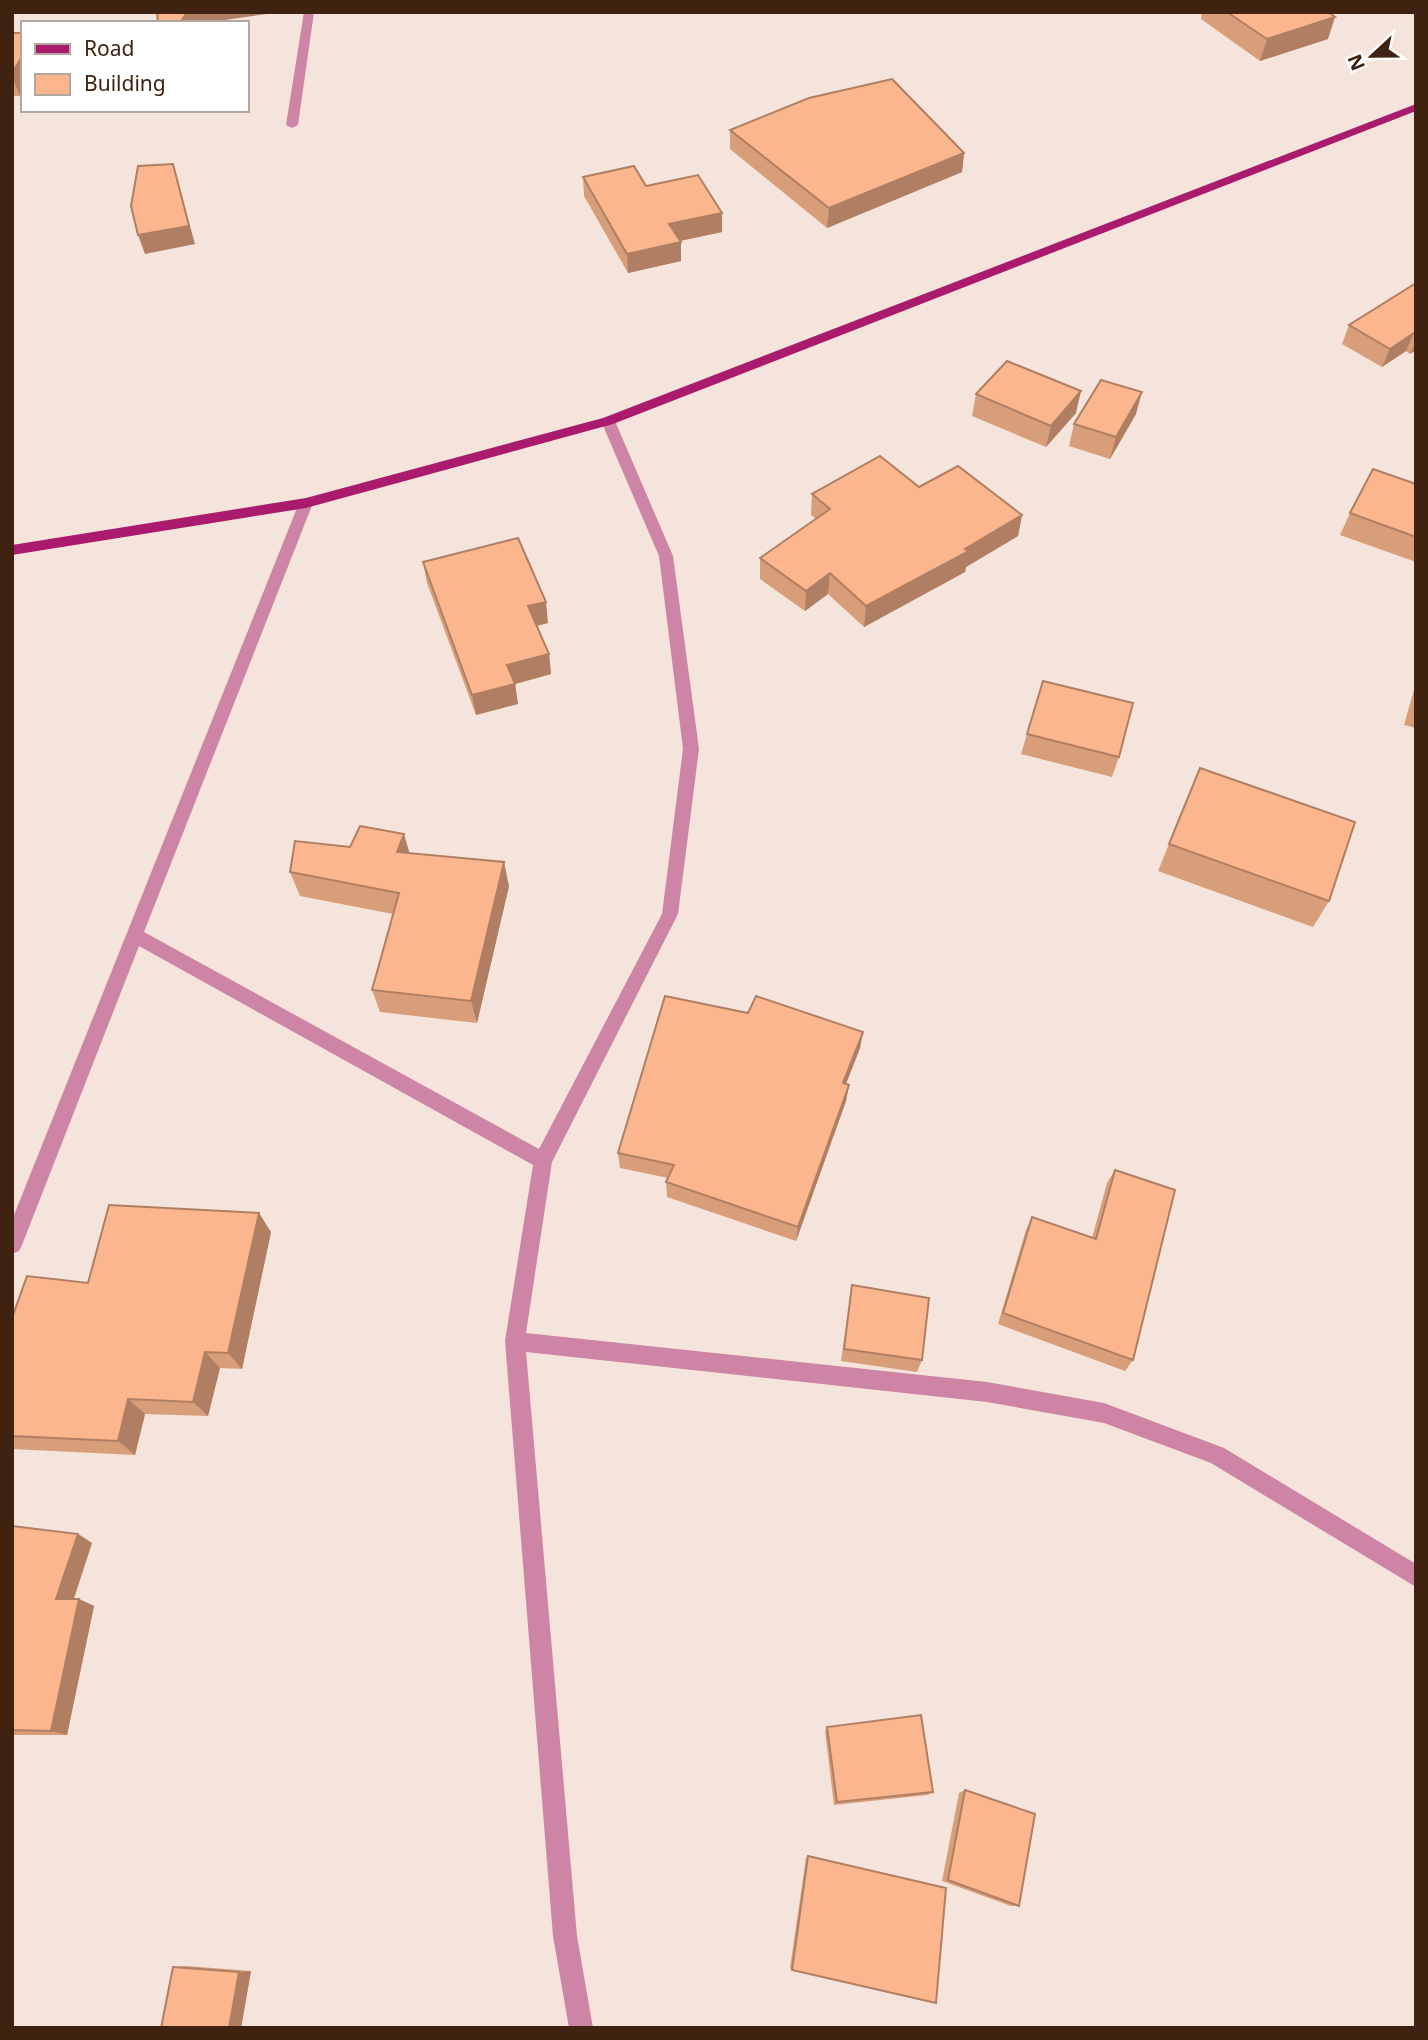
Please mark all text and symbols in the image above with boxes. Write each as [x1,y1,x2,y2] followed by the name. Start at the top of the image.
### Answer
[21,21,248,112] legend
[1337,21,1407,91] north arrow
[84,34,134,62] text: Road
[1341,50,1371,74] text: N
[84,69,166,97] text: Building

